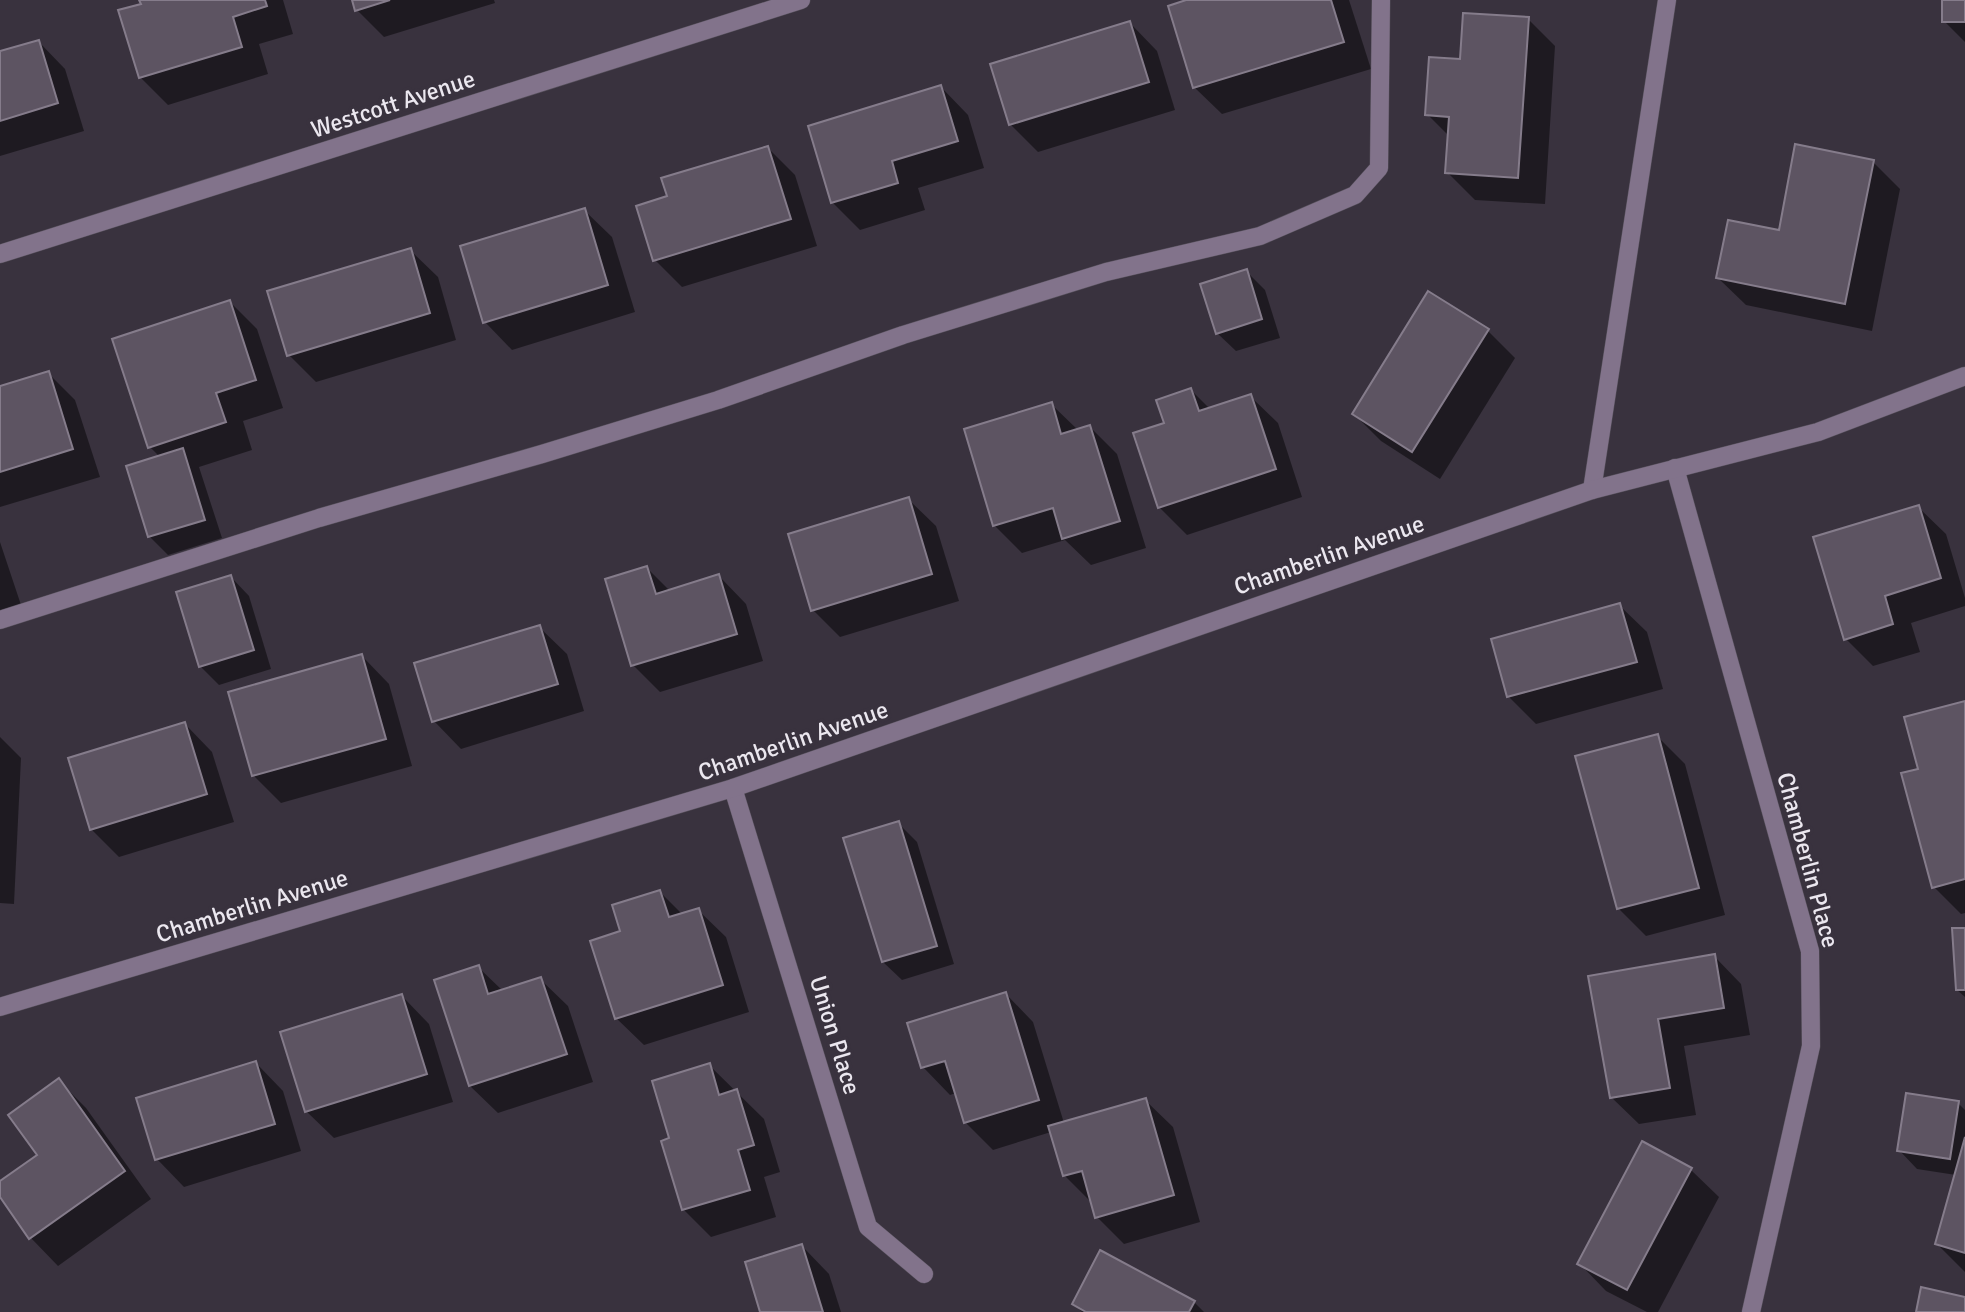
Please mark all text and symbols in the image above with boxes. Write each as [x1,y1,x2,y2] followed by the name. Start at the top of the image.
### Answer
[307,63,479,145] street label: Westcott Avenue
[1230,508,1428,602] street label: Chamberlin Avenue
[694,694,892,788] street label: Chamberlin Avenue
[1770,769,1846,951] street label: Chamberlin Place
[152,863,352,949] street label: Chamberlin Avenue
[803,972,867,1098] street label: Union Place

